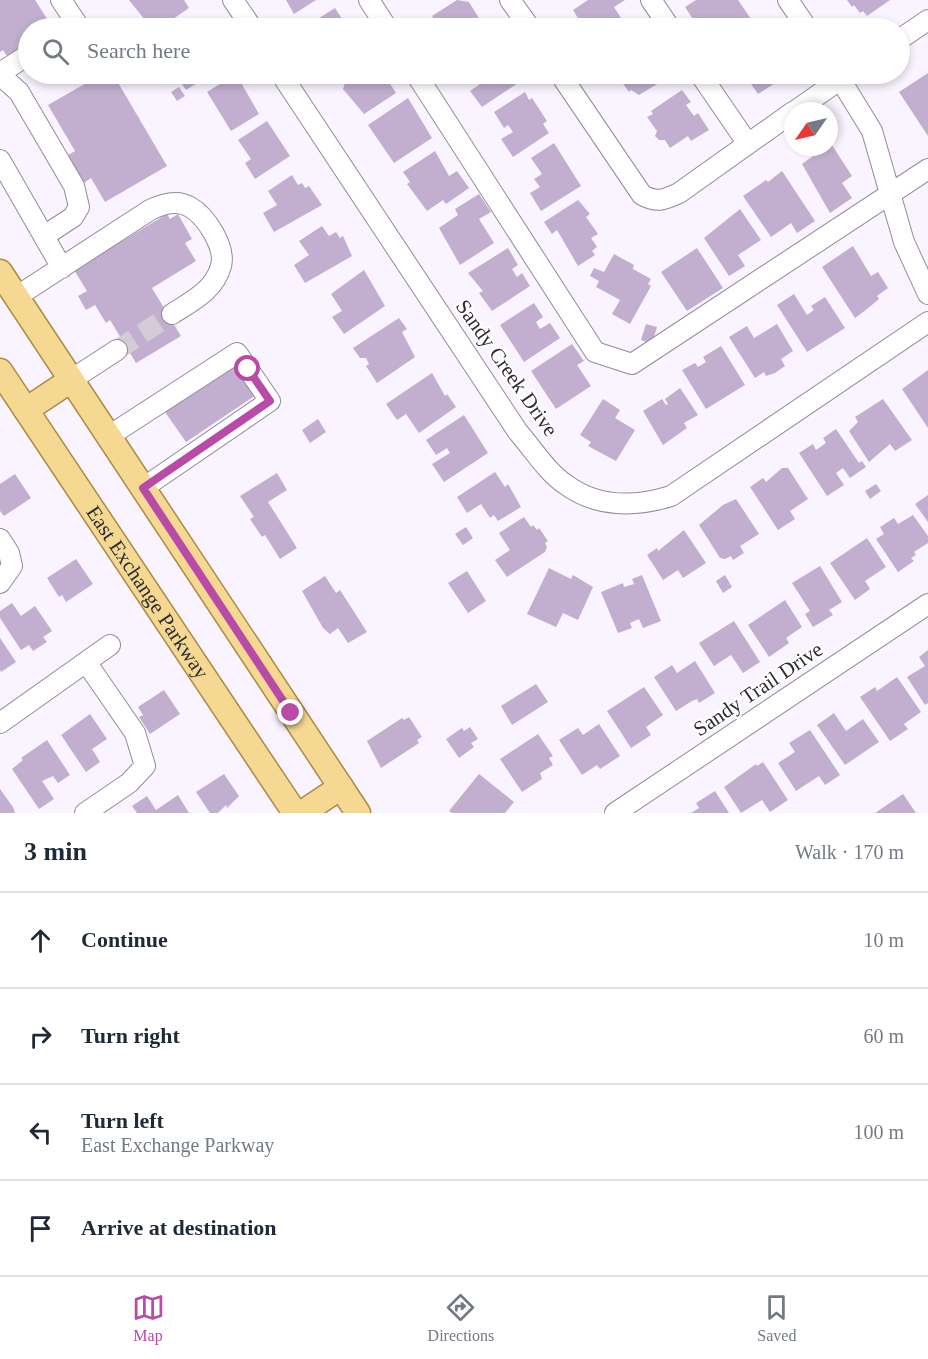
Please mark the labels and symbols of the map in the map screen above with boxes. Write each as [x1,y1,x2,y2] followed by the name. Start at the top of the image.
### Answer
[784,102,838,156] north arrow
[451,295,563,441] street label: Sandy Creek Drive
[234,355,260,381] route start
[81,501,214,684] street label: East Exchange Parkway
[689,637,827,741] street label: Sandy Trail Drive
[277,699,303,725] route end

